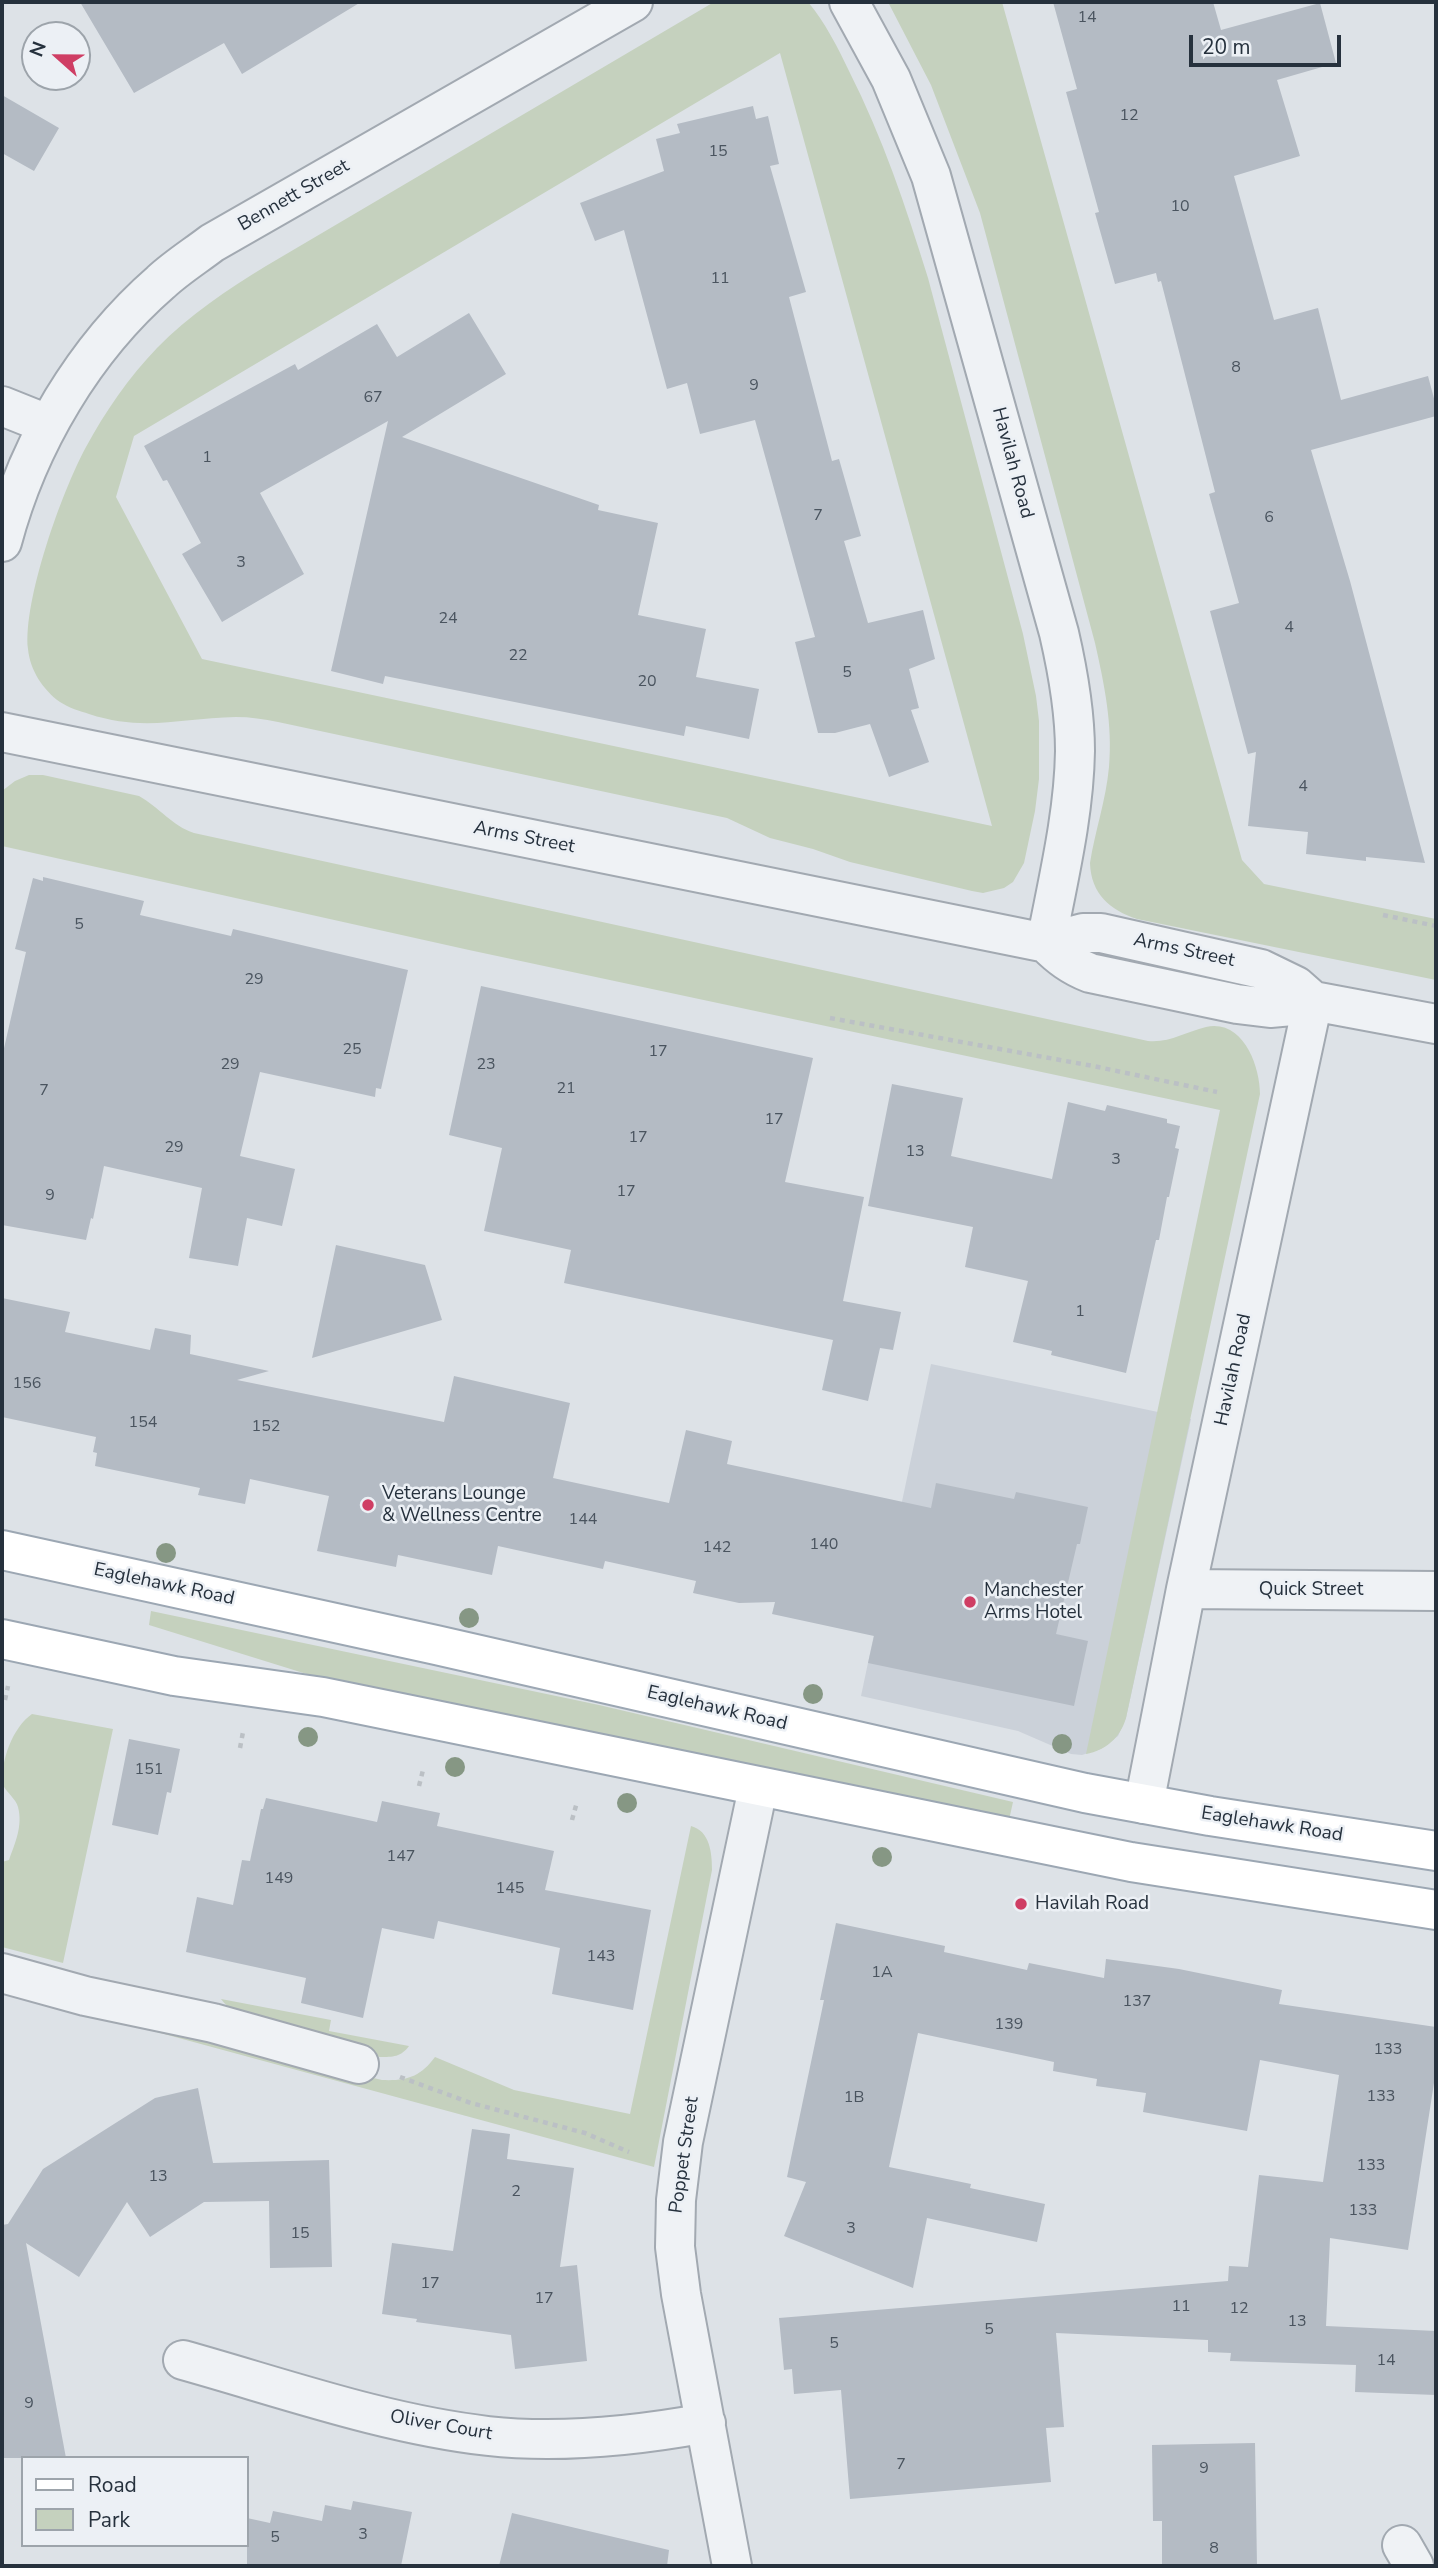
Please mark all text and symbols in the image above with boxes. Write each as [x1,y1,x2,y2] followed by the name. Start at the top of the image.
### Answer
[1077,8,1097,28] house number: 14
[21,21,91,91] north arrow
[1193,21,1345,65] scale bar
[1202,33,1251,61] text: 20 m
[24,38,53,60] text: N
[1119,106,1139,126] house number: 12
[708,142,728,162] house number: 15
[234,155,354,237] street label: Bennett Street
[1170,197,1190,217] house number: 10
[710,269,730,289] house number: 11
[1231,358,1241,378] house number: 8
[749,376,759,396] house number: 9
[363,388,383,408] house number: 67
[986,405,1038,521] street label: Havilah Road
[202,448,212,468] house number: 1
[813,506,823,526] house number: 7
[1264,508,1274,528] house number: 6
[236,553,246,573] house number: 3
[438,609,458,629] house number: 24
[1284,618,1294,638] house number: 4
[508,646,528,666] house number: 22
[842,663,852,683] house number: 5
[637,672,657,692] house number: 20
[1298,777,1308,797] house number: 4
[471,817,577,859] street label: Arms Street
[74,915,84,935] house number: 5
[1131,929,1237,973] street label: Arms Street
[244,970,264,990] house number: 29
[342,1040,362,1060] house number: 25
[648,1042,668,1062] house number: 17
[220,1055,240,1075] house number: 29
[476,1055,496,1075] house number: 23
[556,1079,576,1099] house number: 21
[39,1081,49,1101] house number: 7
[764,1110,784,1130] house number: 17
[628,1128,648,1148] house number: 17
[164,1138,184,1158] house number: 29
[905,1142,925,1162] house number: 13
[1111,1150,1121,1170] house number: 3
[616,1182,636,1202] house number: 17
[45,1186,55,1206] house number: 9
[1075,1302,1085,1322] house number: 1
[1211,1312,1257,1428] street label: Havilah Road
[13,1374,41,1394] house number: 156
[129,1413,157,1433] house number: 154
[252,1417,280,1437] house number: 152
[382,1483,542,1527] place label: Veterans Lounge & Wellness Centre
[360,1497,376,1513] marker: Veterans Lounge & Wellness Centre
[569,1510,597,1530] house number: 144
[810,1535,838,1555] house number: 140
[703,1538,731,1558] house number: 142
[92,1559,236,1611] street label: Eaglehawk Road
[1259,1579,1363,1601] street label: Quick Street
[984,1580,1083,1624] place label: Manchester Arms Hotel
[962,1594,978,1610] marker: Manchester Arms Hotel
[645,1682,789,1736] street label: Eaglehawk Road
[135,1760,163,1780] house number: 151
[1200,1803,1344,1847] street label: Eaglehawk Road
[387,1847,415,1867] house number: 147
[265,1869,293,1889] house number: 149
[496,1879,524,1899] house number: 145
[1035,1893,1149,1915] place label: Havilah Road
[1013,1896,1029,1912] marker: Havilah Road
[587,1947,615,1967] house number: 143
[871,1963,893,1983] house number: 1A
[1123,1992,1151,2012] house number: 137
[995,2015,1023,2035] house number: 139
[1374,2040,1402,2060] house number: 133
[1367,2087,1395,2107] house number: 133
[844,2088,864,2108] house number: 1B
[666,2095,704,2215] street label: Poppet Street
[1357,2156,1385,2176] house number: 133
[148,2167,168,2187] house number: 13
[511,2182,521,2202] house number: 2
[1349,2201,1377,2221] house number: 133
[846,2219,856,2239] house number: 3
[290,2224,310,2244] house number: 15
[420,2274,440,2294] house number: 17
[534,2289,554,2309] house number: 17
[1171,2297,1191,2317] house number: 11
[1229,2299,1249,2319] house number: 12
[1287,2312,1307,2332] house number: 13
[984,2320,994,2340] house number: 5
[829,2334,839,2354] house number: 5
[1376,2351,1396,2371] house number: 14
[24,2394,34,2414] house number: 9
[388,2406,494,2446] street label: Oliver Court
[896,2455,906,2475] house number: 7
[21,2456,248,2547] legend
[1199,2459,1209,2479] house number: 9
[88,2471,137,2499] text: Road
[88,2506,130,2534] text: Park
[358,2525,368,2545] house number: 3
[270,2528,280,2548] house number: 5
[1209,2539,1219,2559] house number: 8

